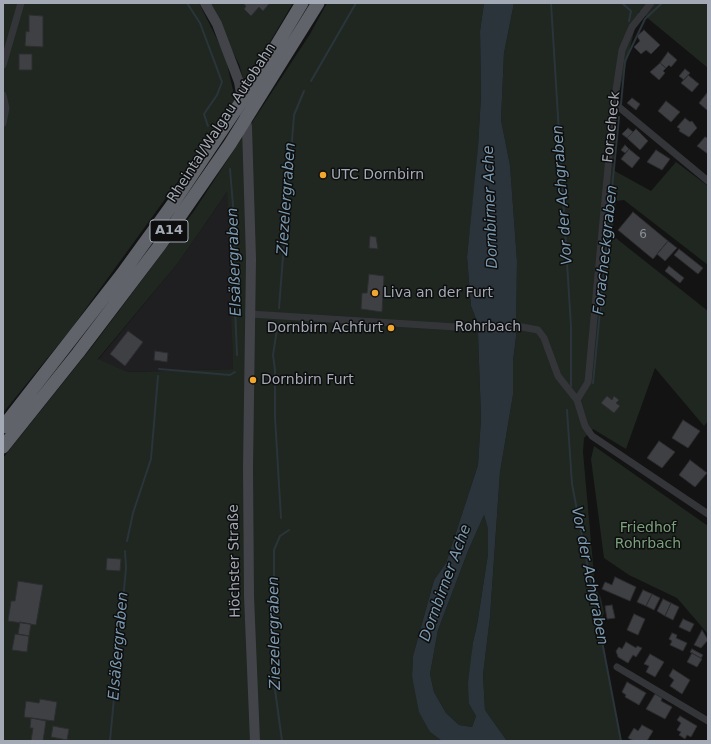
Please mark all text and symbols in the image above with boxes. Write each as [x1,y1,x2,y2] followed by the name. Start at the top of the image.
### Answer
[164,40,280,206] street label: Rheintal/Walgau Autobahn
[600,91,624,163] street label: Foracheck
[549,124,577,266] water label: Vor der Achgraben
[274,142,300,256] water label: Ziezelergraben
[480,145,502,269] water label: Dornbirner Ache
[331,167,424,183] place label: UTC Dornbirn
[318,170,328,180] marker: UTC Dornbirn
[590,184,622,316] water label: Foracheckgraben
[224,207,246,317] water label: Elsäßergraben
[150,220,188,242] road number: A14
[639,228,647,242] house number: 6
[383,285,493,301] place label: Liva an der Furt
[370,288,380,298] marker: Liva an der Furt
[455,319,521,335] street label: Rohrbach
[267,320,383,336] place label: Dornbirn Achfurt
[386,323,396,333] marker: Dornbirn Achfurt
[261,372,354,388] place label: Dornbirn Furt
[248,375,258,385] marker: Dornbirn Furt
[226,504,244,618] street label: Höchster Straße
[567,505,611,647] water label: Vor der Achgraben
[615,520,681,552] park label: Friedhof Rohrbach
[416,522,476,644] water label: Dornbirner Ache
[265,576,285,690] water label: Ziezelergraben
[105,591,133,701] water label: Elsäßergraben

